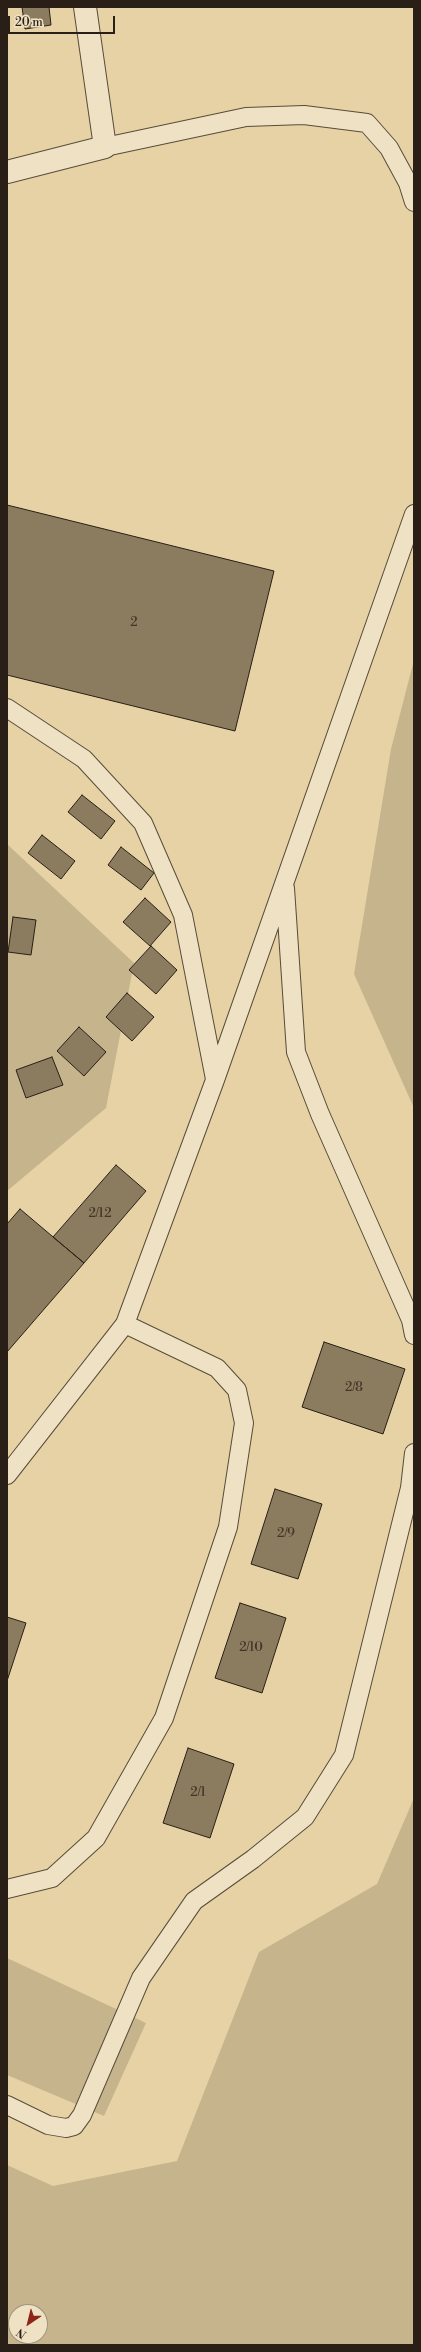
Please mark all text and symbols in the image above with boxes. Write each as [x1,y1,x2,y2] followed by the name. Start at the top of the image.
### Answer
[10,8,117,34] scale bar
[15,15,43,30] text: 20 m
[130,615,138,631] house number: 2
[88,1206,112,1222] house number: 2/12
[345,1380,363,1396] house number: 2/8
[277,1526,295,1542] house number: 2/9
[239,1640,263,1656] house number: 2/10
[190,1785,206,1801] house number: 2/1
[8,2304,48,2344] north arrow
[14,2325,29,2341] text: N

